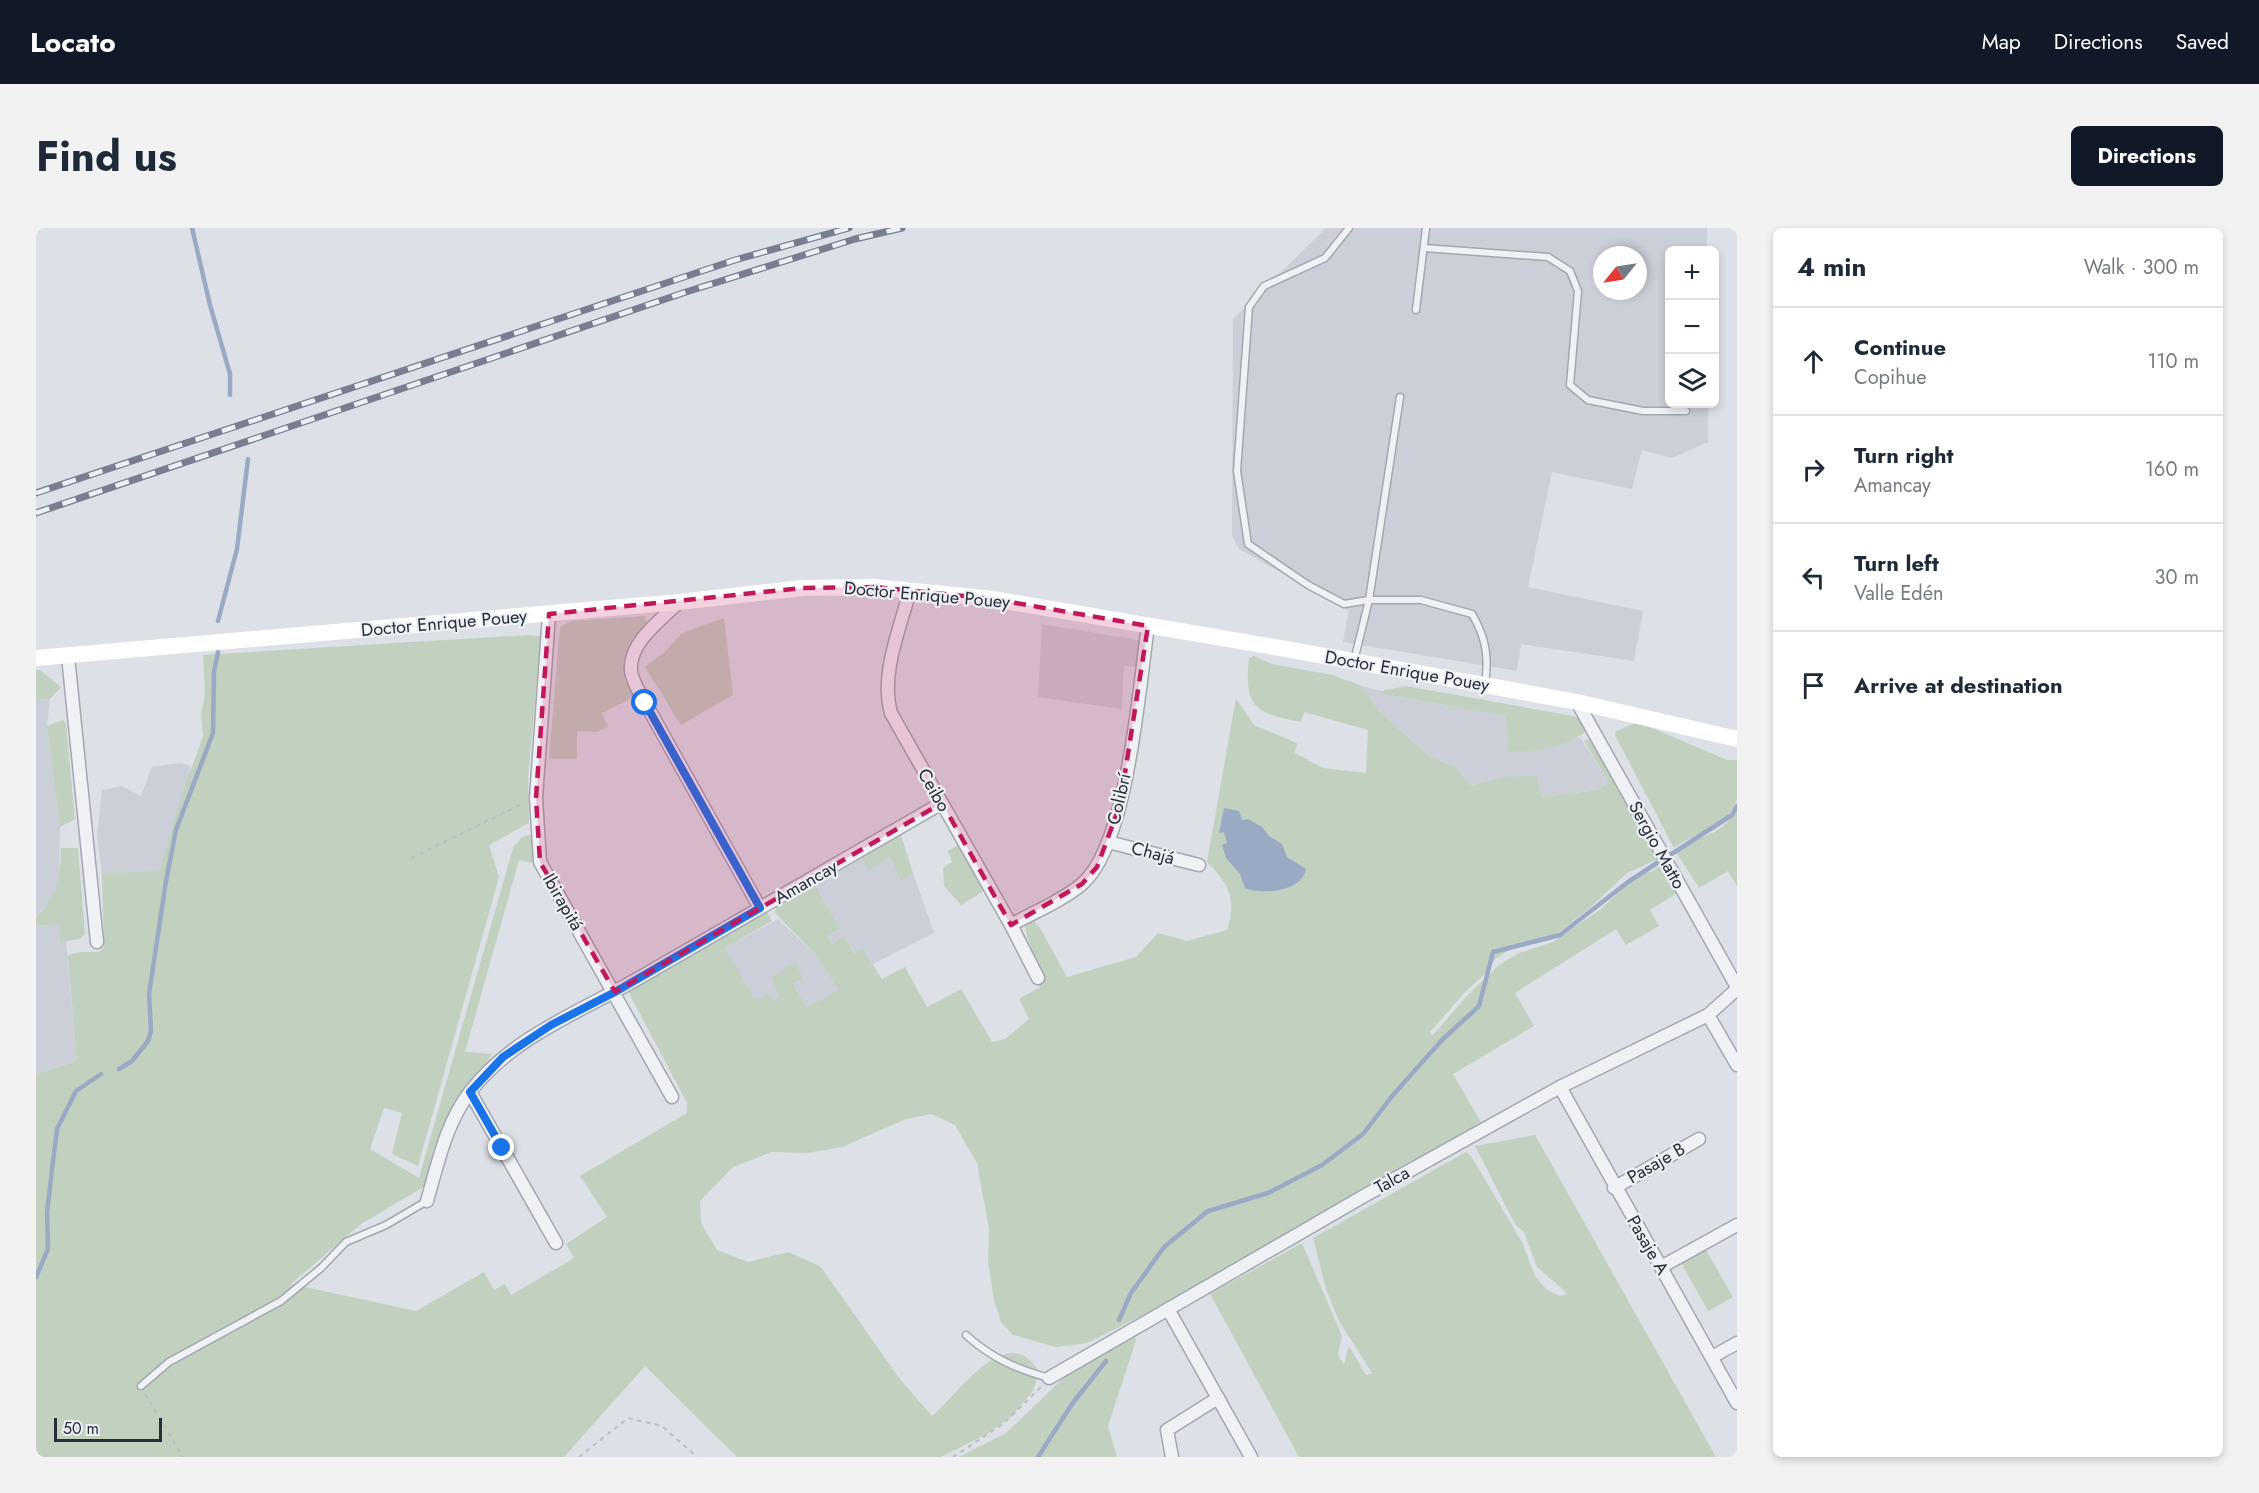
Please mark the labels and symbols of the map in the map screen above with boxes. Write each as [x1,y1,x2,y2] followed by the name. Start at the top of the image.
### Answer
[1593,246,1647,300] north arrow
[843,575,1011,615] street label: Doctor Enrique Pouey
[360,603,528,643] street label: Doctor Enrique Pouey
[1323,644,1491,698] street label: Doctor Enrique Pouey
[631,689,657,715] route start
[911,763,957,817] street label: Ceibo
[1100,769,1138,827] street label: Colibrí
[1622,796,1692,894] street label: Sergio Matto
[1129,835,1177,871] street label: Chajá
[770,853,842,911] street label: Amancay
[536,869,590,935] street label: Ibirapitá
[488,1134,514,1160] route end
[1622,1136,1690,1190] street label: Pasaje B
[1370,1160,1414,1200] street label: Talca
[1621,1210,1676,1280] street label: Pasaje A
[54,1415,162,1442] scale bar

